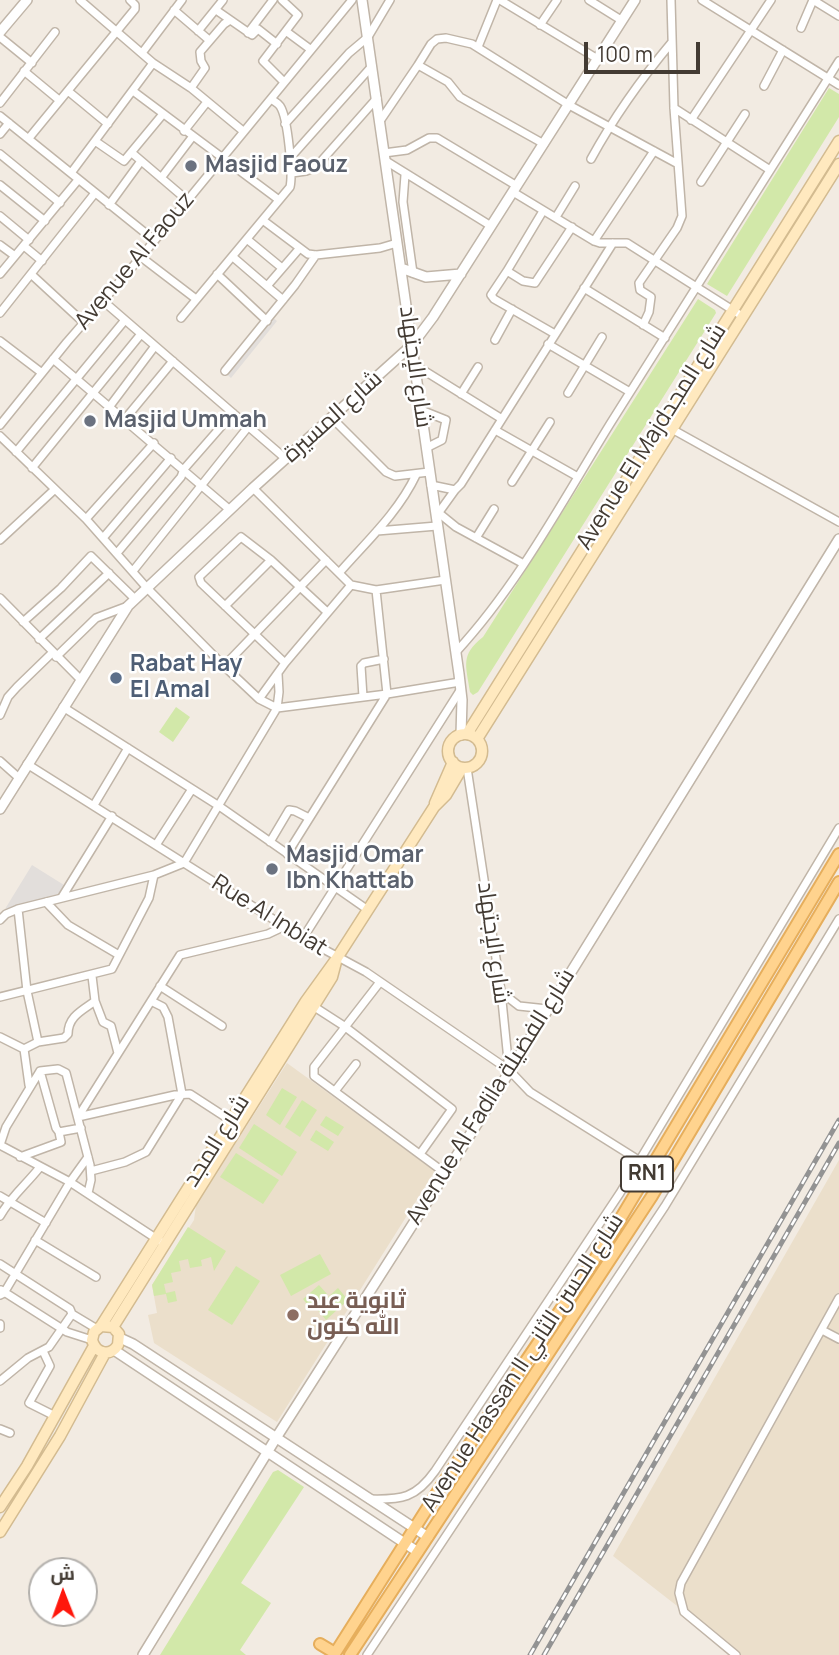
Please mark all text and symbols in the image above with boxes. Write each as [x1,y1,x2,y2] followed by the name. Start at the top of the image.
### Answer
[587,28,702,72] scale bar
[597,40,653,68] text: 100 m
[205,152,348,180] place label: Masjid Faouz
[183,158,199,174] marker: Masjid Faouz
[69,187,201,335] street label: Avenue Al Faouz
[393,304,437,430] street label: شارع الإجتهاد
[571,319,733,555] street label: Avenue El Majdشارع المجد
[278,365,388,469] street label: شارع المسيرة
[104,407,267,435] place label: Masjid Ummah
[82,413,98,429] marker: Masjid Ummah
[130,651,242,705] place label: Rabat Hay El Amal
[108,670,124,686] marker: Rabat Hay El Amal
[286,842,424,896] place label: Masjid Omar Ibn Khattab
[264,861,280,877] marker: Masjid Omar Ibn Khattab
[206,870,332,962] street label: Rue Al Inbiat
[471,880,515,1006] street label: شارع الإجتهاد
[401,964,581,1230] street label: Avenue Al Fadila شارع الفضيلة
[178,1090,256,1192] street label: شارع المجد
[621,1156,673,1192] road number: RN1
[416,1209,630,1517] street label: Avenue Hassan II شارع الحسن الثاني
[307,1288,406,1342] place label: ثانوية عبد الله كنون
[285,1307,301,1323] marker: ثانوية عبد الله كنون
[28,1557,98,1627] north arrow
[50,1560,75,1586] text: ش

